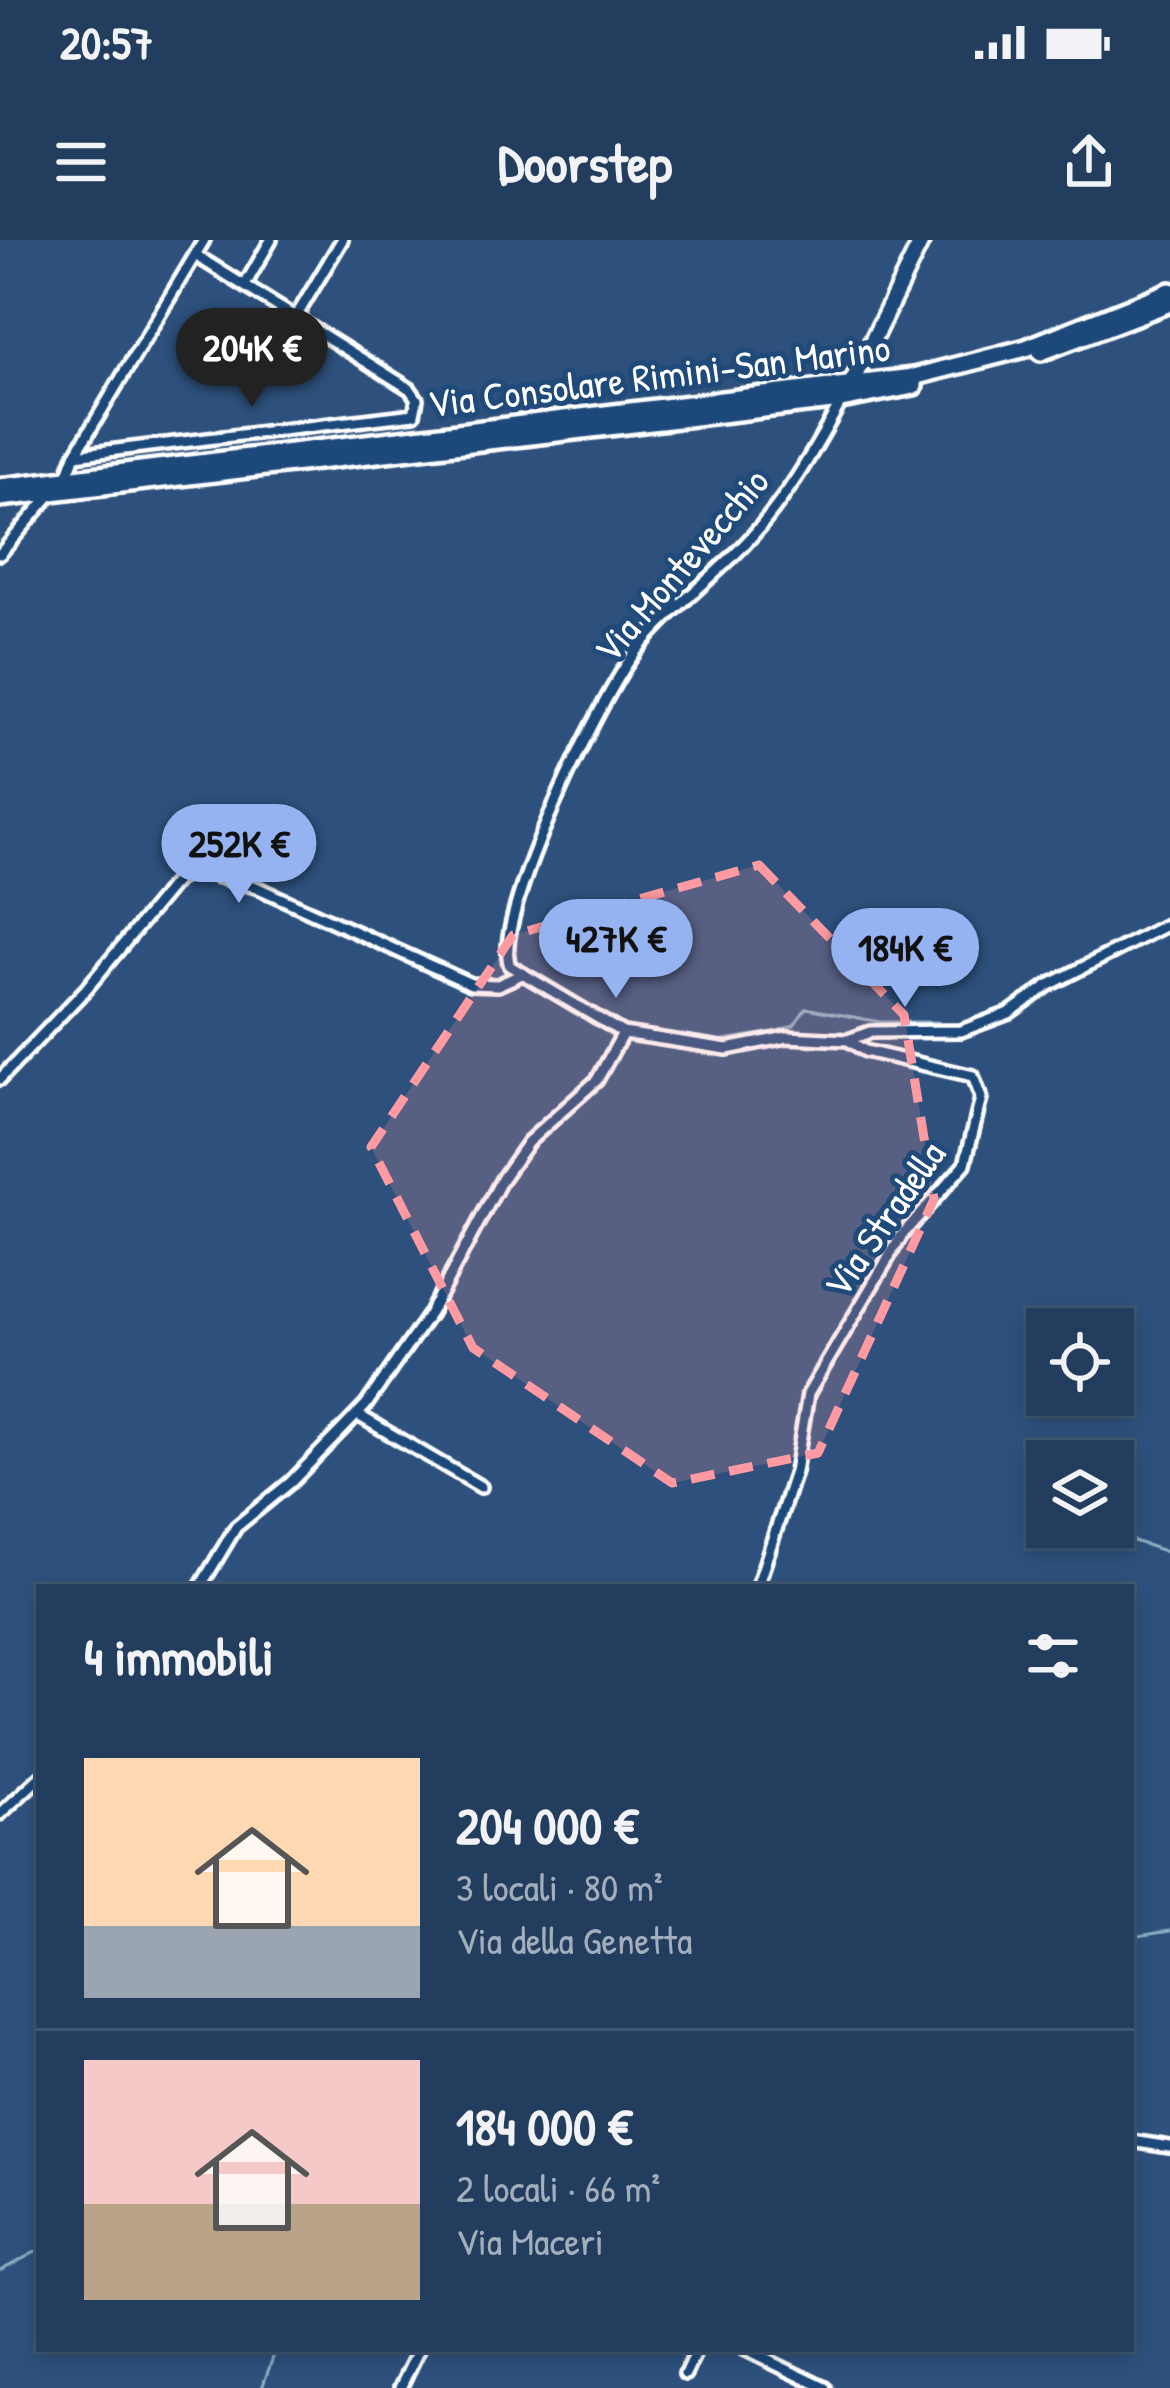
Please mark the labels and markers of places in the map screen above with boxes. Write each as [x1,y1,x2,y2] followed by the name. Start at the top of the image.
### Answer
[154,308,350,410] pin: 204K €
[141,804,337,906] pin: 252K €
[518,899,714,1001] pin: 427K €
[807,908,1003,1010] pin: 184K €

